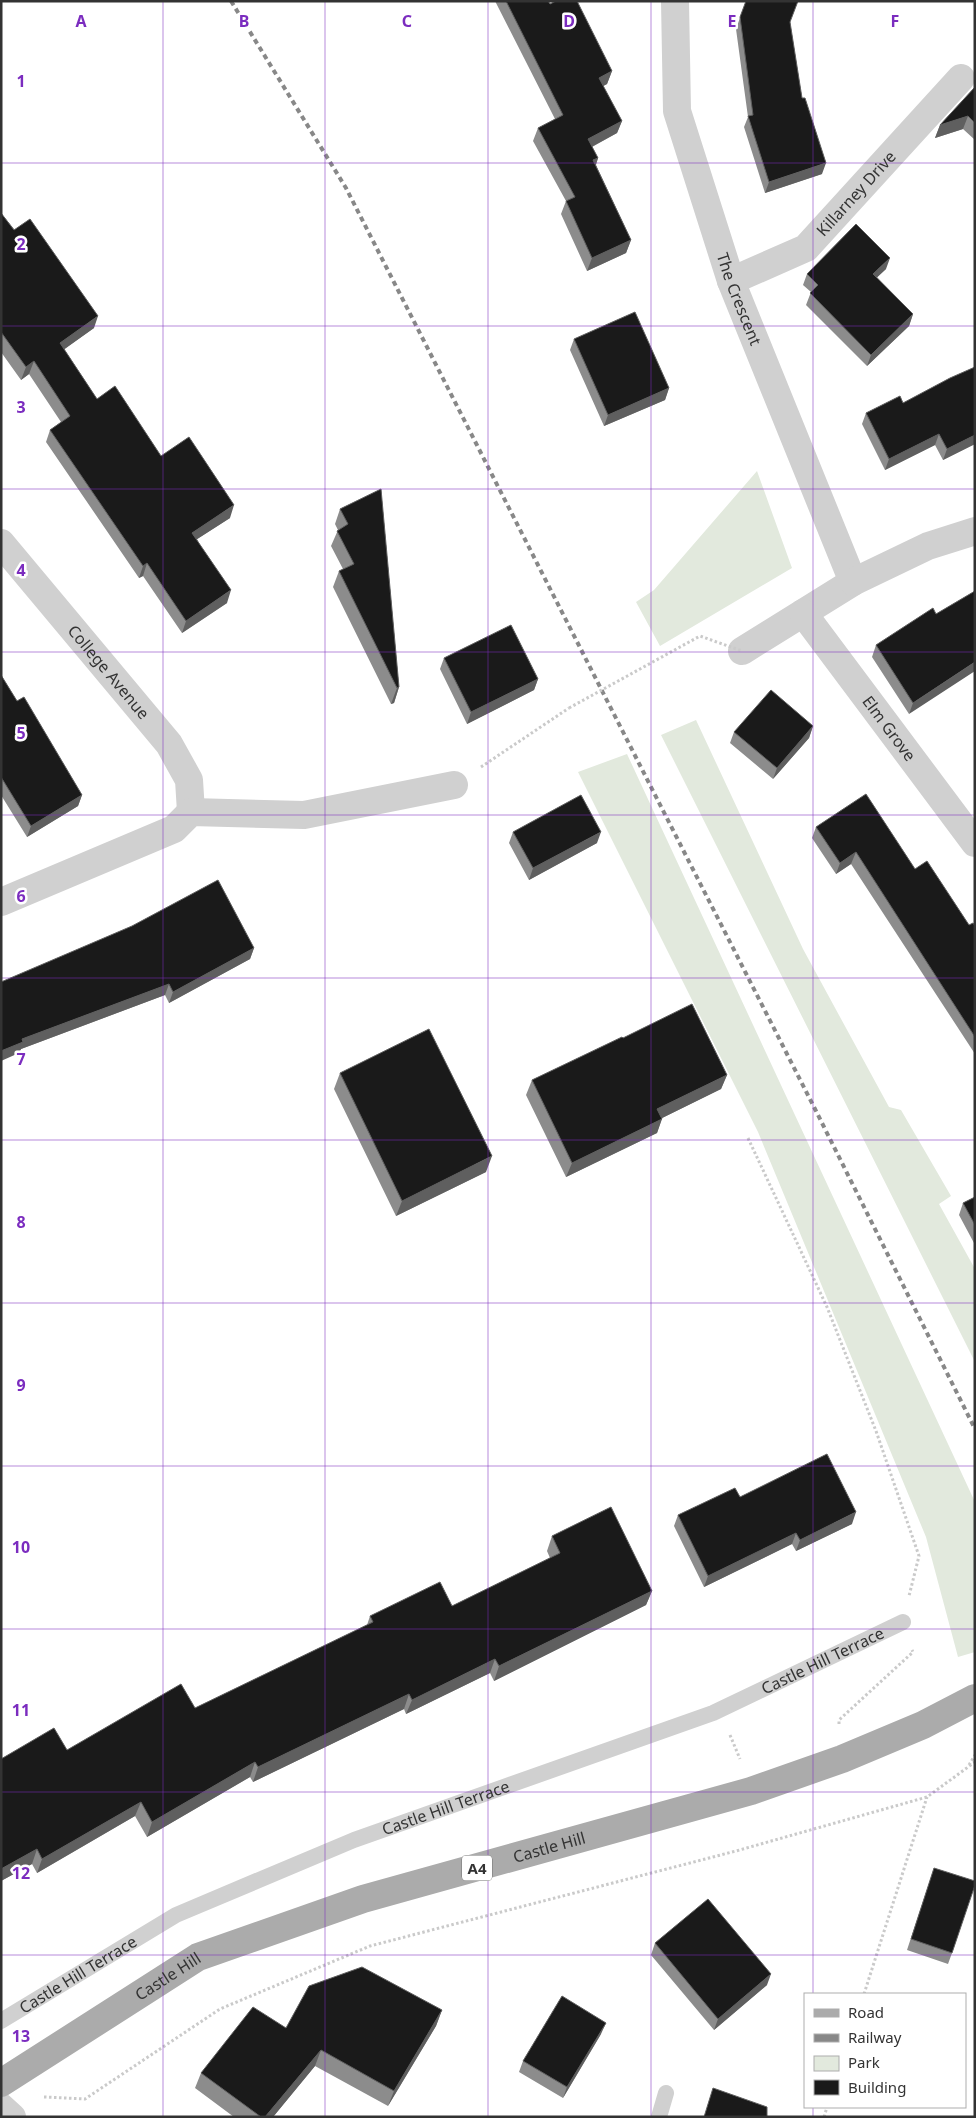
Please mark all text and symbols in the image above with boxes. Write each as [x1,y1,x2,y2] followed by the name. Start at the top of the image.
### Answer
[75,10,87,32] text: A
[239,10,249,32] text: B
[402,10,412,32] text: C
[563,10,575,32] text: D
[728,10,737,32] text: E
[891,10,899,32] text: F
[16,70,26,92] text: 1
[811,146,901,241] street label: Killarney Drive
[16,233,26,255] text: 2
[712,250,767,349] street label: The Crescent
[16,396,26,418] text: 3
[16,559,26,581] text: 4
[63,620,155,724] street label: College Avenue
[857,691,921,766] street label: Elm Grove
[16,722,26,744] text: 5
[16,885,26,907] text: 6
[16,1048,26,1070] text: 7
[16,1211,26,1233] text: 8
[16,1374,26,1396] text: 9
[12,1536,30,1558] text: 10
[757,1622,888,1699] street label: Castle Hill Terrace
[12,1699,30,1721] text: 11
[379,1775,512,1840] street label: Castle Hill Terrace
[510,1827,588,1868] street label: Castle Hill
[462,1856,492,1880] road number: A4
[12,1862,30,1884] text: 12
[15,1930,141,2018] street label: Castle Hill Terrace
[131,1947,205,2006] street label: Castle Hill
[804,1993,966,2108] legend
[848,2002,884,2022] text: Road
[12,2025,30,2047] text: 13
[848,2027,902,2047] text: Railway
[848,2052,880,2072] text: Park
[848,2077,906,2097] text: Building

